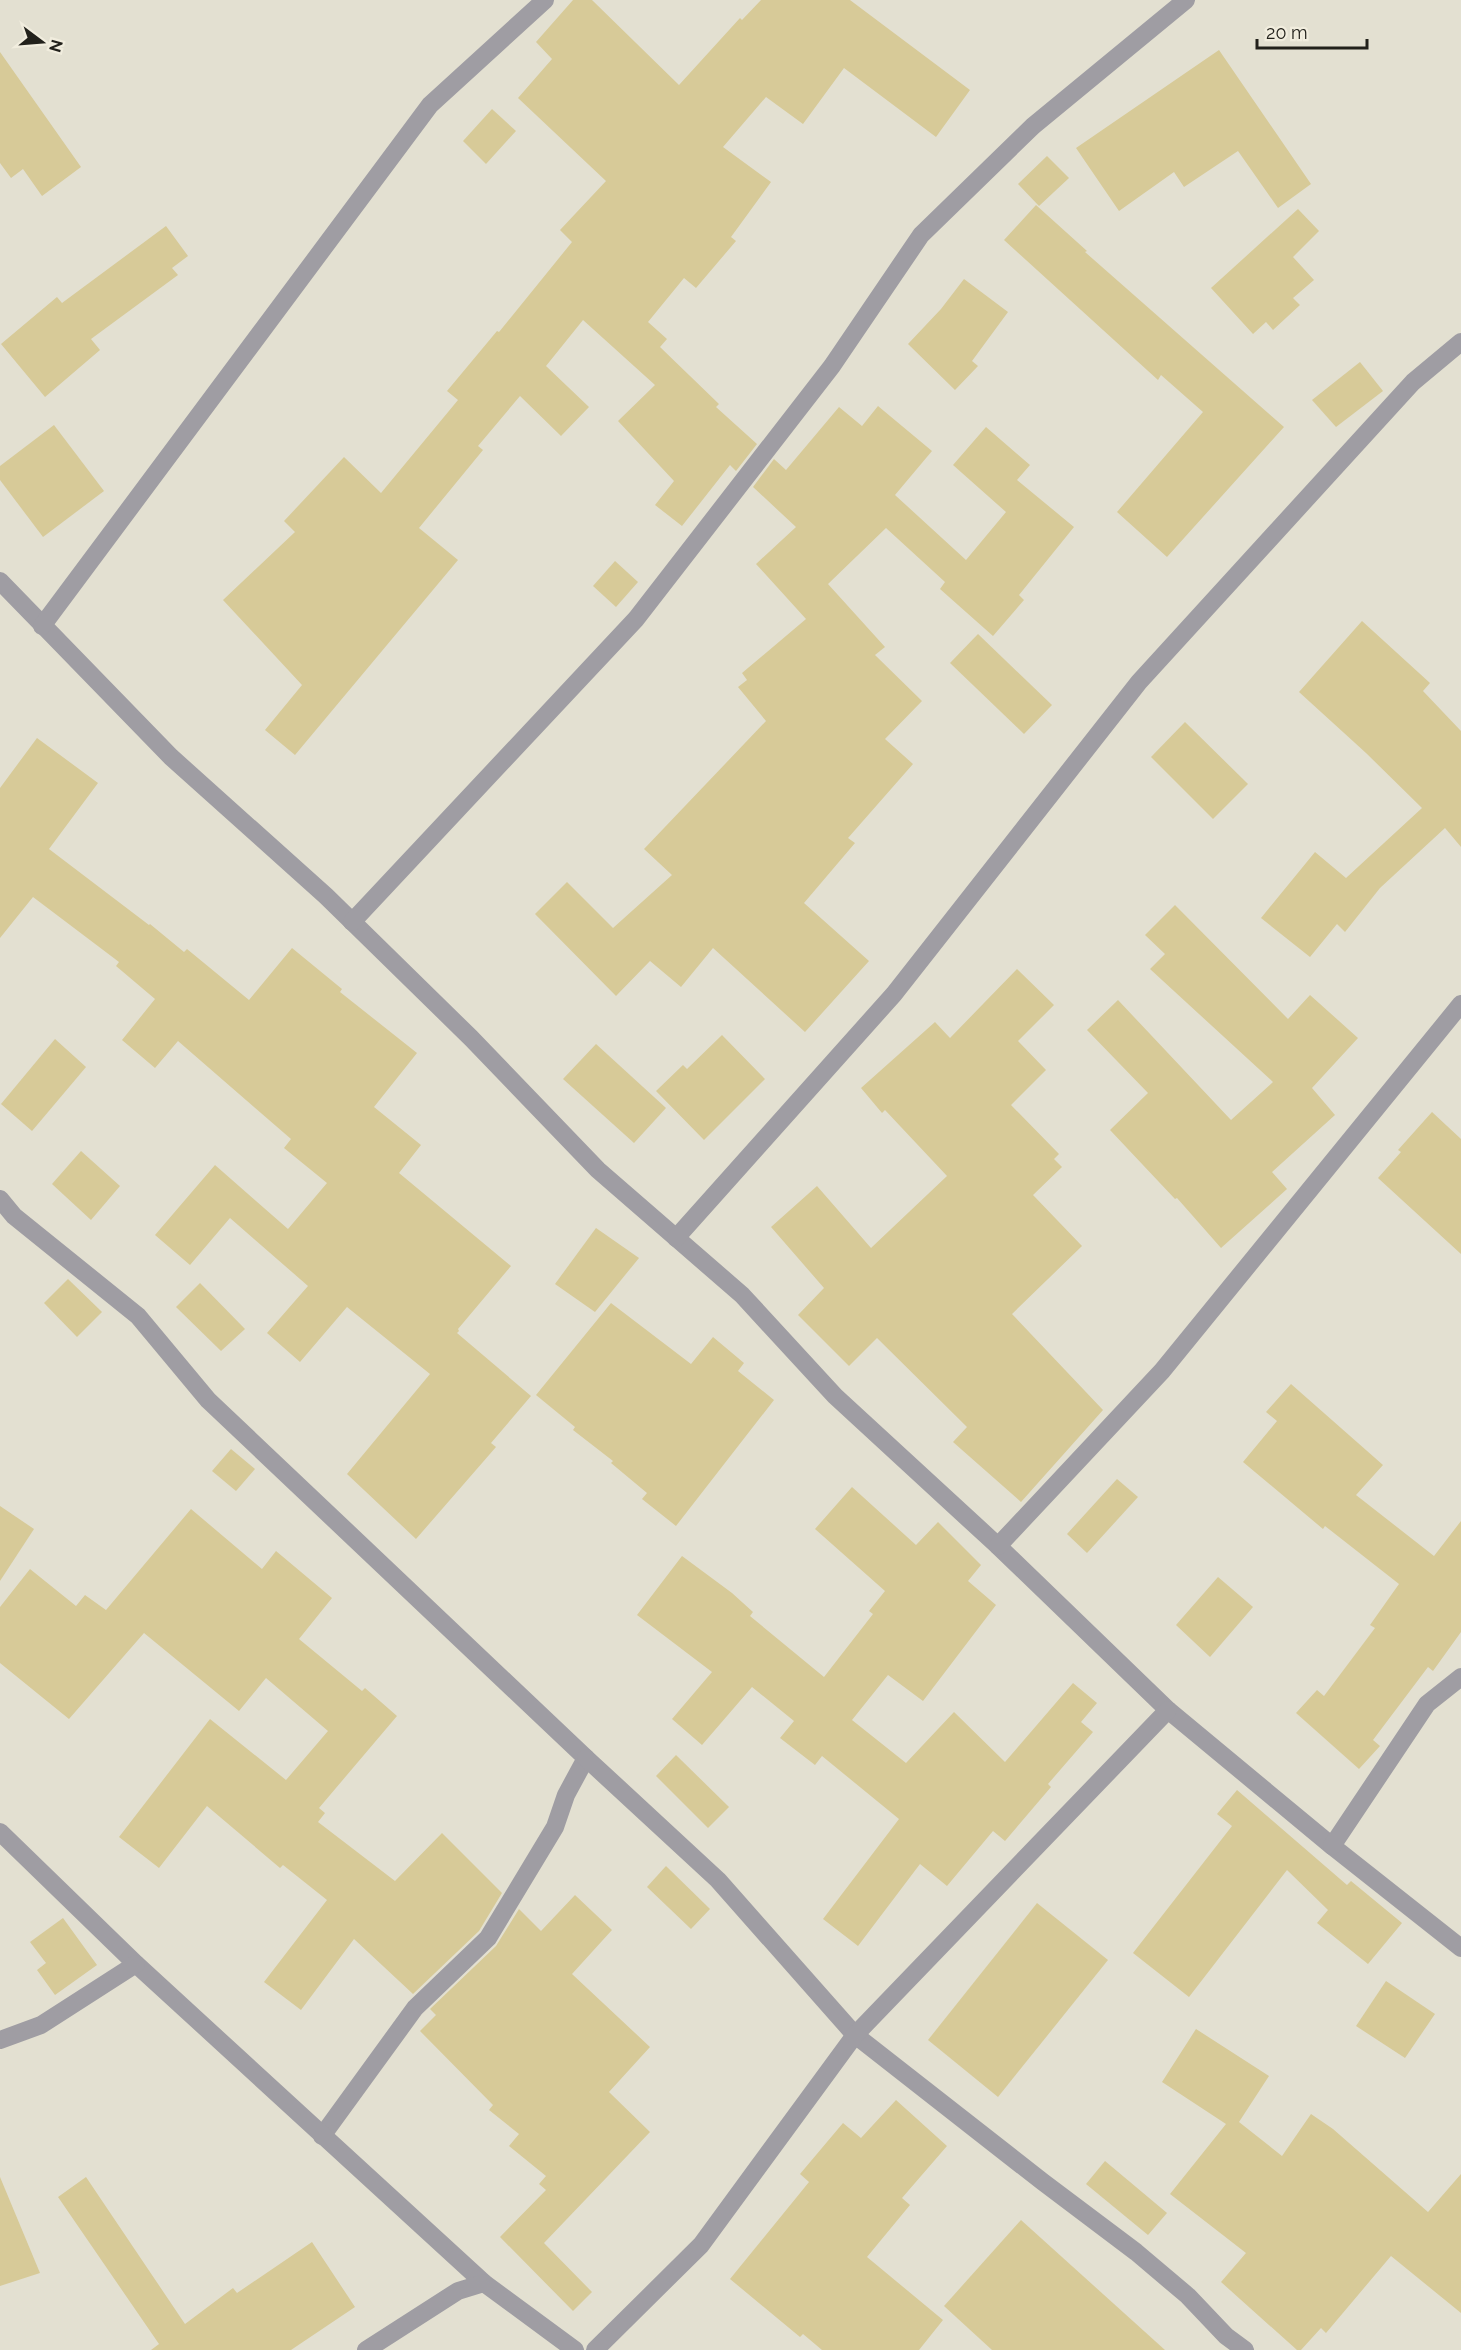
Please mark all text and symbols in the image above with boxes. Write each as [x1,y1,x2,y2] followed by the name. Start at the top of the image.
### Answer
[12,12,72,72] north arrow
[1257,12,1366,50] scale bar
[1266,22,1308,43] text: 20 m
[45,38,67,54] text: N

